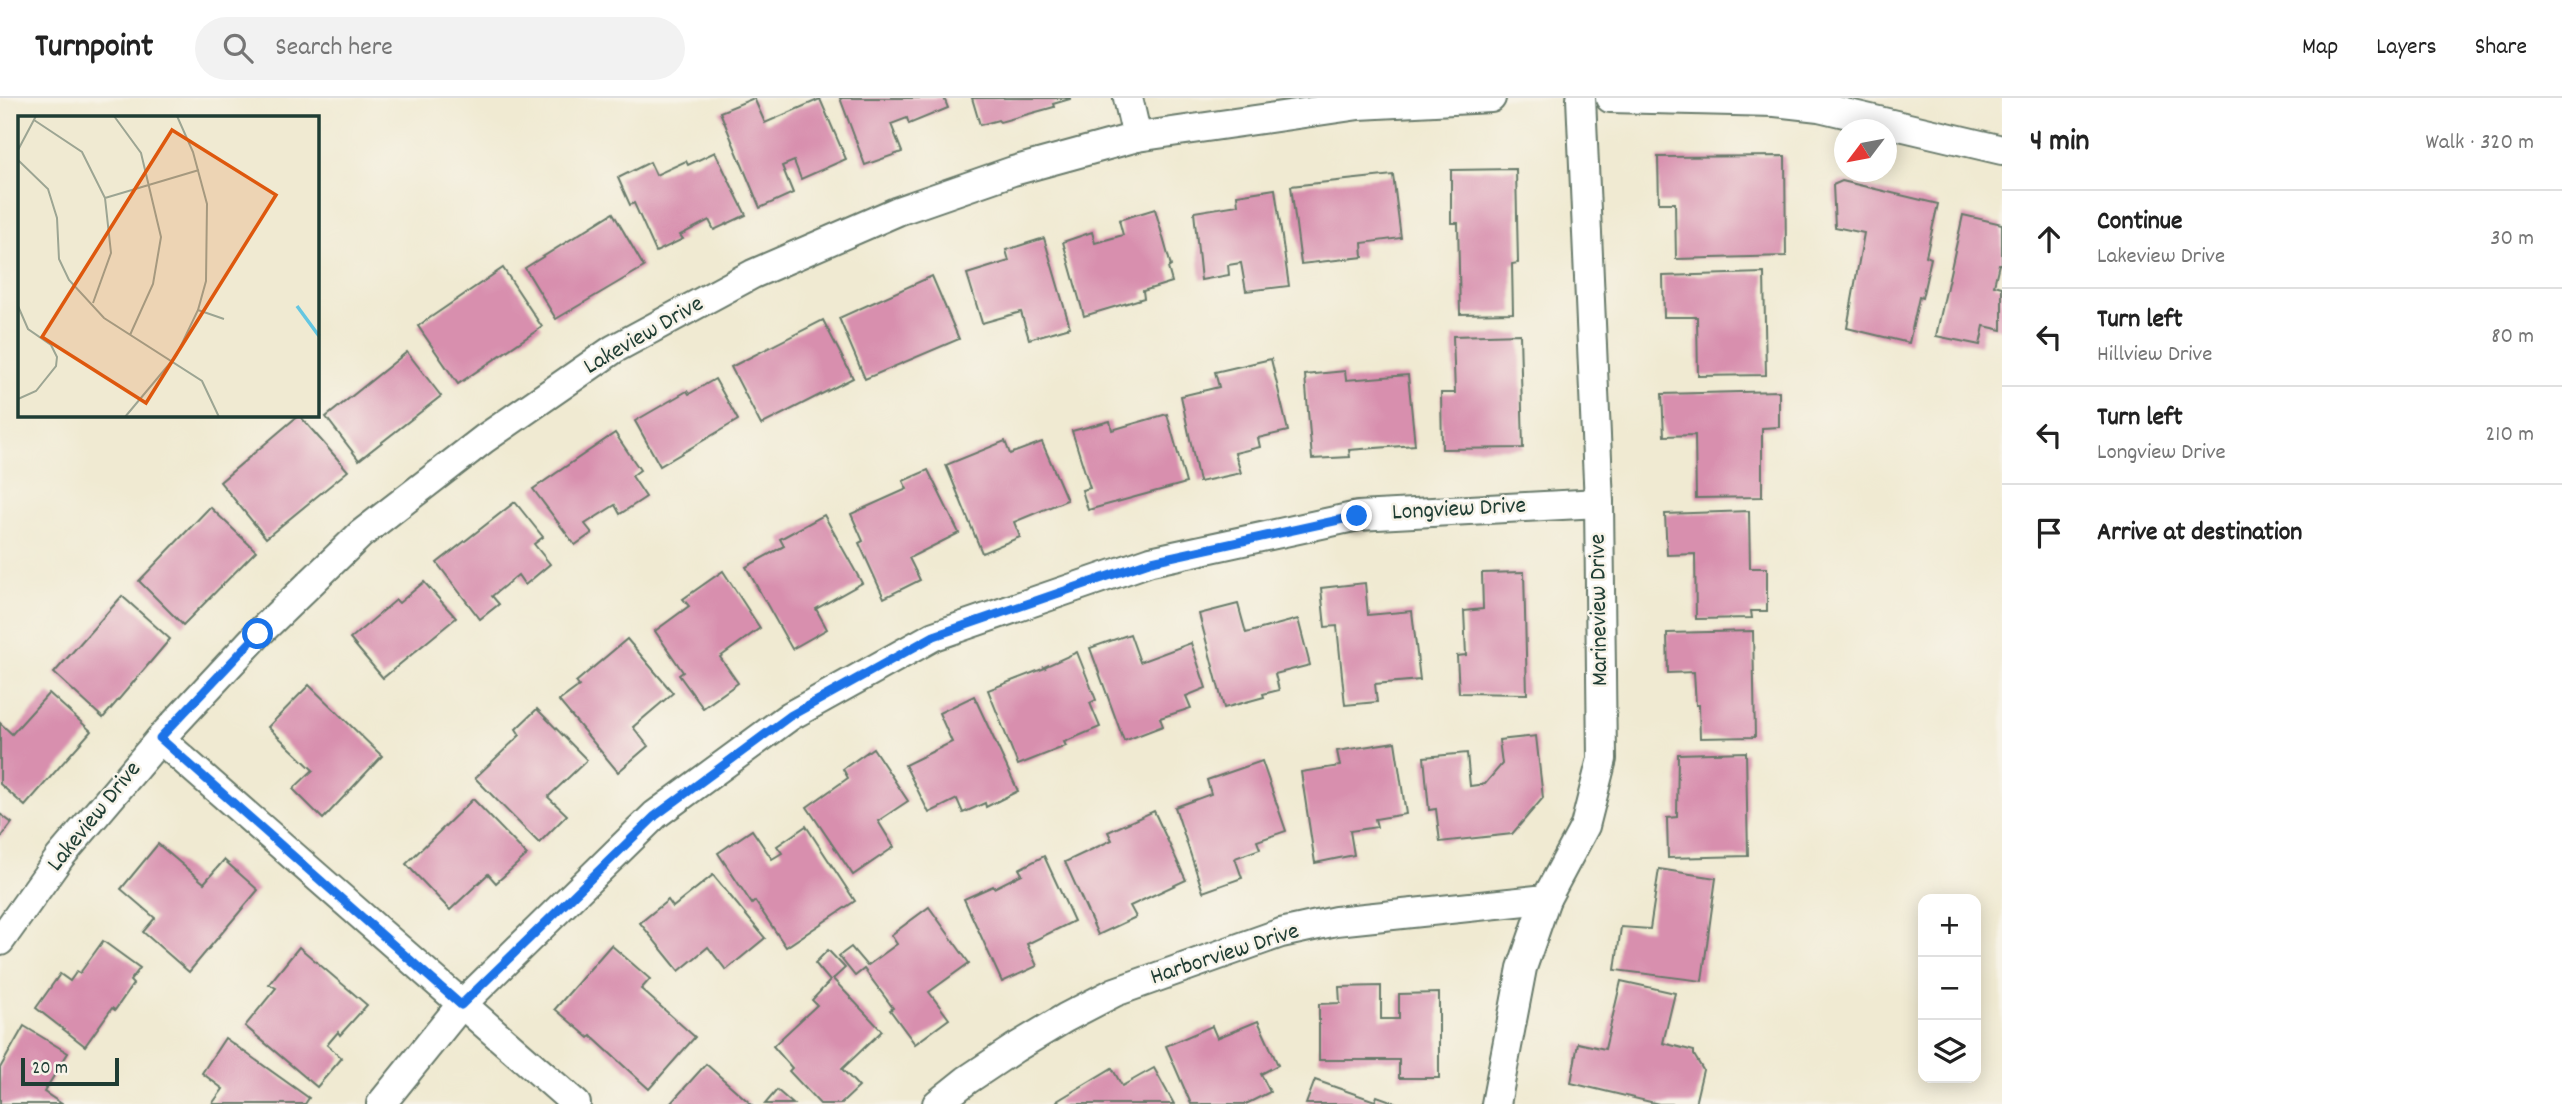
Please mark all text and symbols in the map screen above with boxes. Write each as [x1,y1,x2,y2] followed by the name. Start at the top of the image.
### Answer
[195,17,685,80] search box
[35,25,153,72] text: Turnpoint
[219,29,257,67] icon: search
[275,30,393,67] text: Search here
[2302,31,2338,65] text: Map
[2376,31,2437,65] text: Layers
[2475,31,2527,65] text: Share
[18,116,318,416] inset map
[1834,119,1897,182] north arrow
[2030,122,2089,165] text: 4 min
[2425,127,2534,160] text: Walk · 320 m
[2097,204,2182,241] text: Continue
[2030,220,2068,258] icon: ahead
[2490,223,2534,256] text: 30 m
[2097,241,2225,274] text: Lakeview Drive
[578,288,710,384] street label: Lakeview Drive
[2097,302,2183,339] text: Turn left
[2030,318,2068,356] icon: left
[2491,321,2534,354] text: 80 m
[2097,339,2212,372] text: Hillview Drive
[2097,400,2183,437] text: Turn left
[2030,416,2068,454] icon: left
[2485,419,2534,452] text: 210 m
[2097,437,2226,470] text: Longview Drive
[1391,490,1527,530] street label: Longview Drive
[1341,500,1372,531] route end
[2030,514,2068,552] icon: arrive
[2097,515,2302,552] text: Arrive at destination
[1582,533,1618,687] street label: Marineview Drive
[242,618,273,649] route start
[40,754,150,880] street label: Lakeview Drive
[1918,894,1981,1083] map controls
[1918,894,1981,957] button: +
[1146,915,1304,995] street label: Harborview Drive
[1918,957,1981,1020] button: −
[1918,1020,1981,1083] button: layers
[21,1055,119,1087] scale bar
[32,1056,68,1083] text: 20 m

